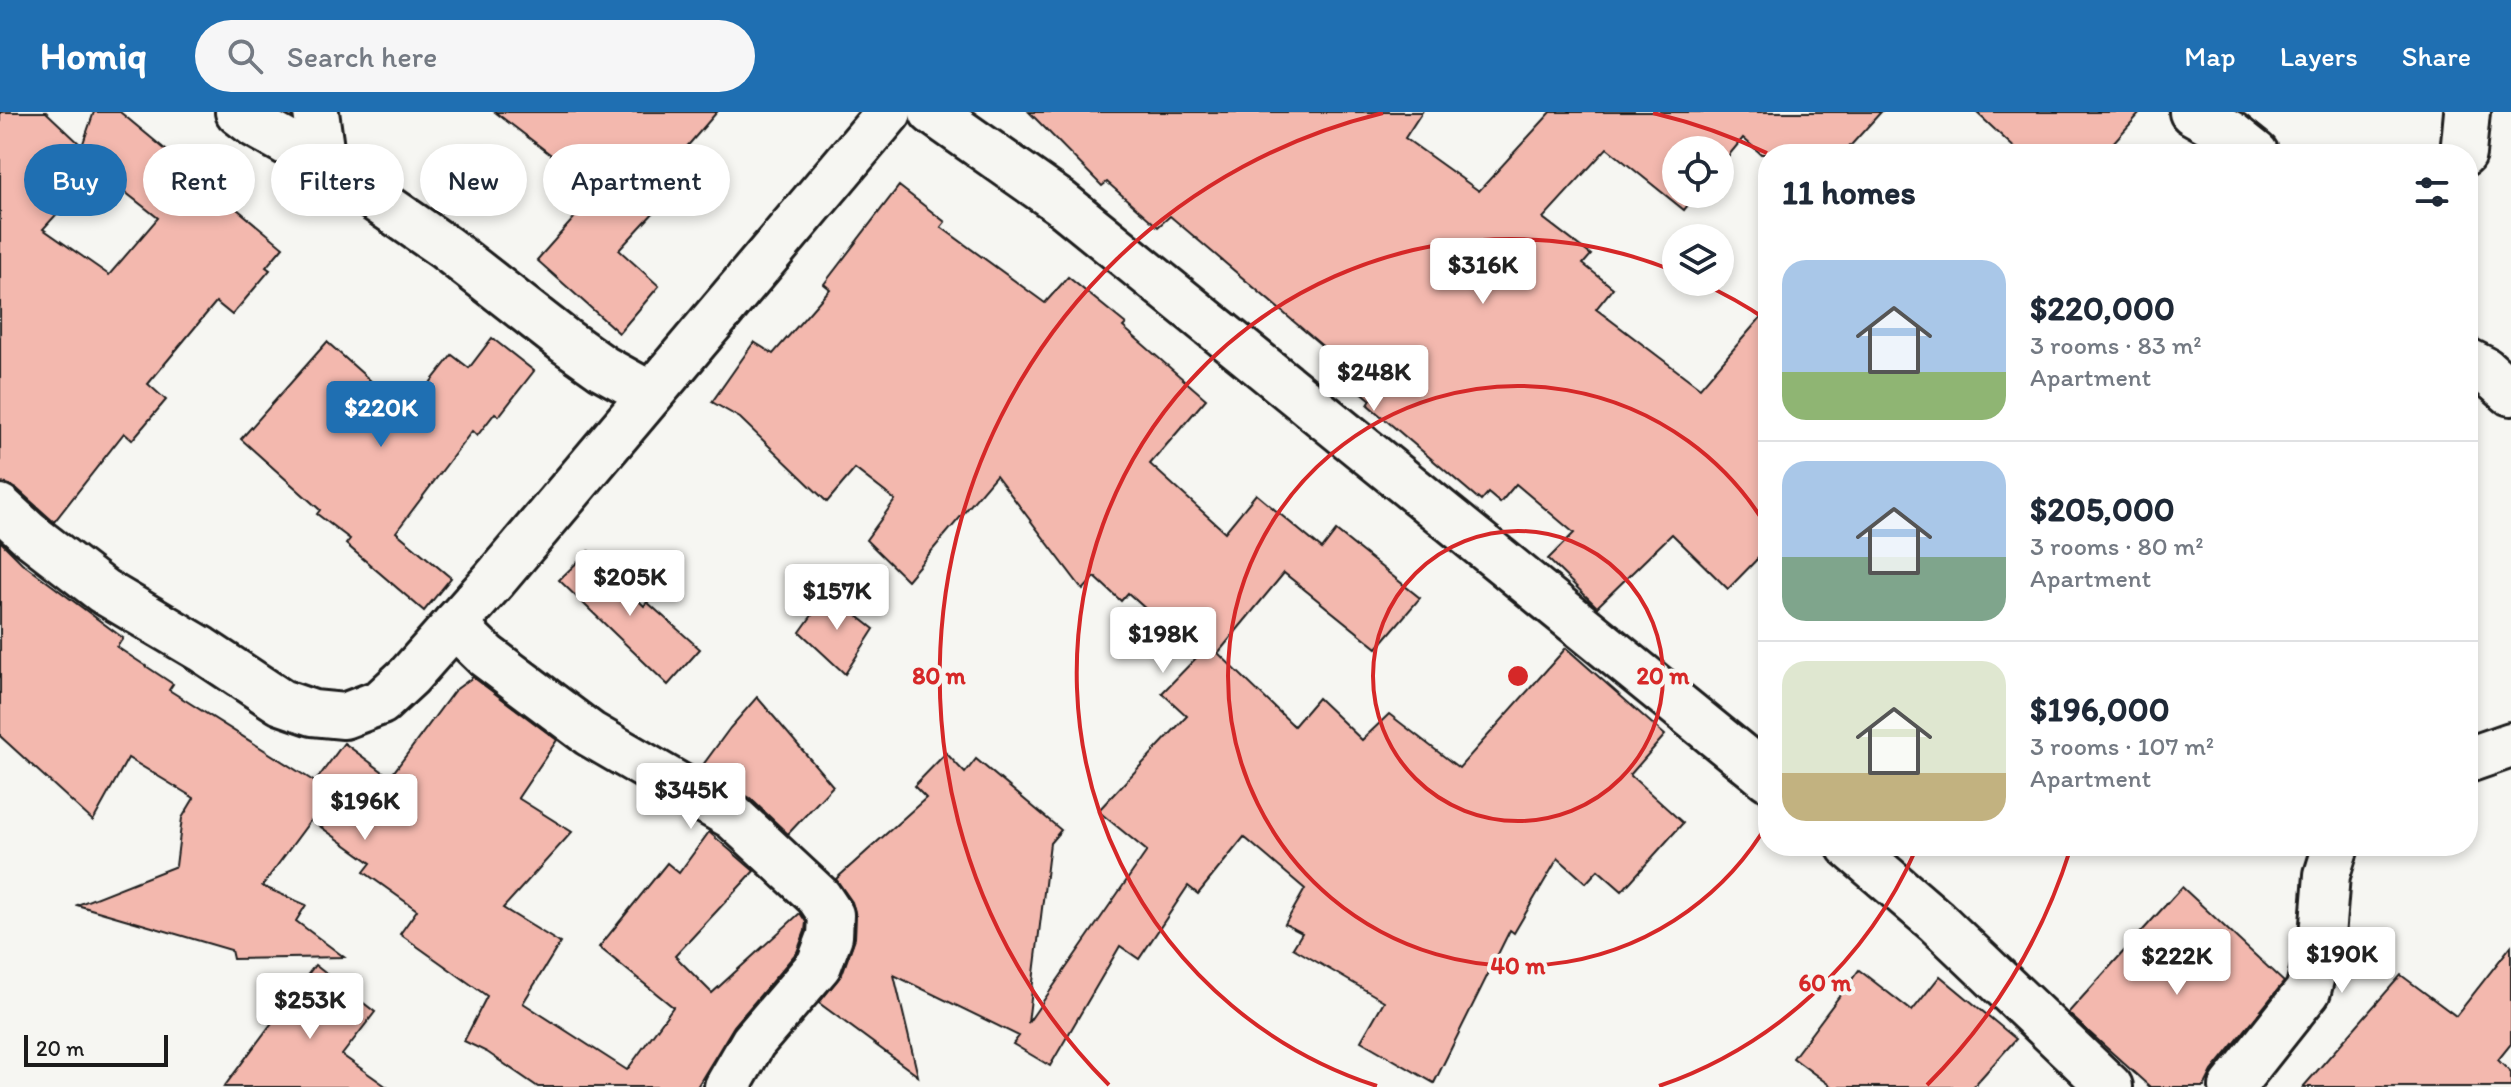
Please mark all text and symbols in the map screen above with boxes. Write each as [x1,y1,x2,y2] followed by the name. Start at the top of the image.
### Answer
[195,20,755,92] search box
[40,33,147,79] text: Homiq
[223,34,267,78] icon: search
[287,38,437,75] text: Search here
[2184,39,2236,73] text: Map
[2280,39,2358,73] text: Layers
[2402,39,2471,73] text: Share
[1662,136,1734,296] map controls
[1662,136,1734,208] button: locate
[24,144,127,216] chip: Buy
[143,144,255,216] chip: Rent
[271,144,404,216] chip: Filters
[420,144,527,216] chip: New
[543,144,730,216] chip: Apartment
[2410,170,2454,214] icon: filters
[1782,172,1916,213] text: 11 homes
[1662,224,1734,296] button: layers
[1427,238,1539,306] pin: $316K
[1448,248,1518,280] text: $316K
[2030,288,2175,329] text: $220,000
[1846,292,1942,388] icon: home
[2030,329,2202,361] text: 3 rooms · 83 m²
[1318,345,1430,413] pin: $248K
[1337,355,1411,387] text: $248K
[2030,361,2151,393] text: Apartment
[325,381,437,449] pin: $220K
[344,391,418,423] text: $220K
[2030,489,2175,530] text: $205,000
[1846,493,1942,589] icon: home
[2030,530,2204,562] text: 3 rooms · 80 m²
[574,550,686,618] pin: $205K
[593,560,667,592] text: $205K
[2030,562,2151,594] text: Apartment
[781,564,893,632] pin: $157K
[803,574,871,606] text: $157K
[1107,607,1219,675] pin: $198K
[1128,617,1198,649] text: $198K
[912,661,967,690] text: 80 m
[1637,661,1690,690] text: 20 m
[1504,662,1532,690] centre of rings
[2030,689,2170,730] text: $196,000
[1846,693,1942,789] icon: home
[2030,730,2214,762] text: 3 rooms · 107 m²
[2030,762,2151,794] text: Apartment
[635,763,747,831] pin: $345K
[654,773,728,805] text: $345K
[309,774,421,842] pin: $196K
[330,784,400,816] text: $196K
[2286,927,2398,995] pin: $190K
[2121,929,2233,997] pin: $222K
[2306,937,2378,969] text: $190K
[2142,939,2212,971] text: $222K
[1491,951,1546,980] text: 40 m
[1798,968,1852,997] text: 60 m
[254,973,366,1041] pin: $253K
[274,983,346,1015] text: $253K
[24,1031,168,1067] scale bar
[36,1035,85,1062] text: 20 m

